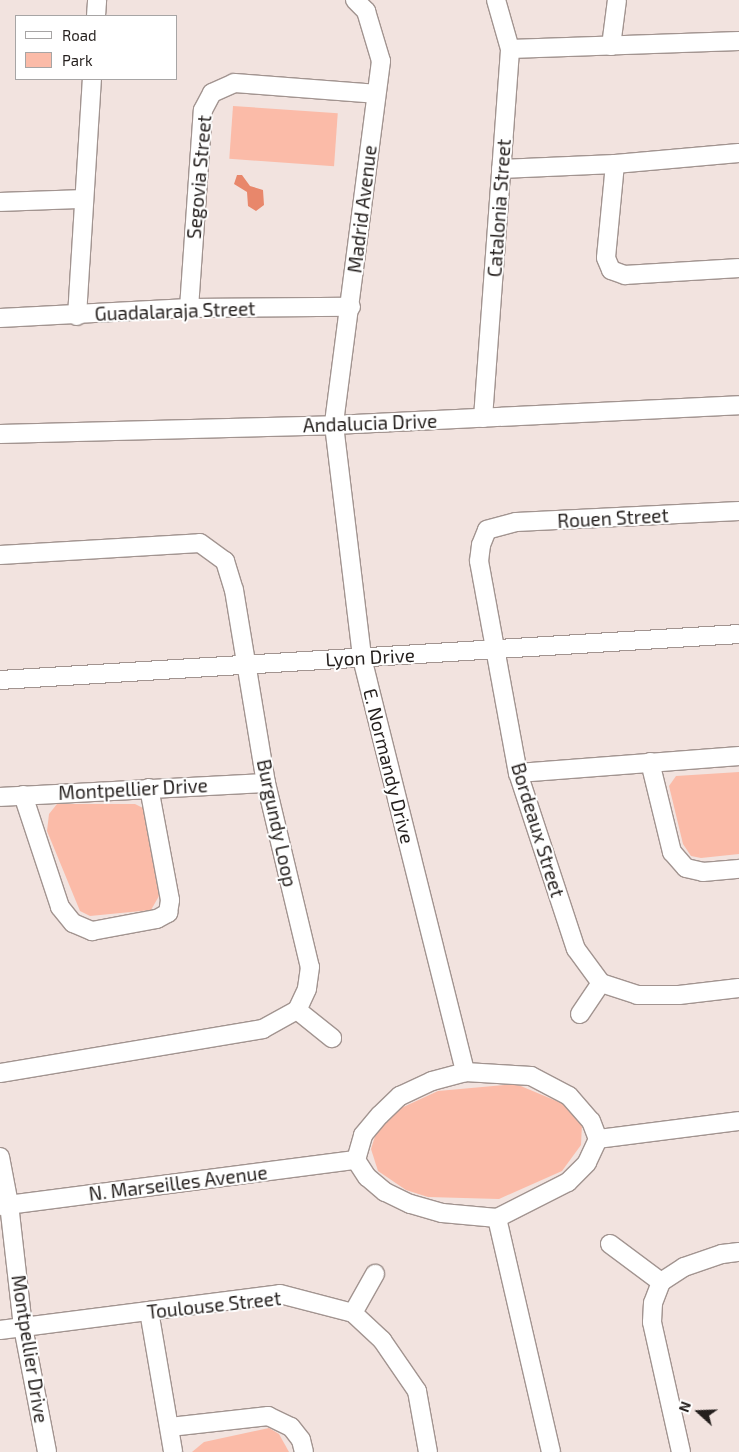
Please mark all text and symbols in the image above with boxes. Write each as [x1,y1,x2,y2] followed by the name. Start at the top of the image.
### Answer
[15,15,178,80] legend
[62,26,97,44] text: Road
[62,51,93,69] text: Park
[182,114,216,240] street label: Segovia Street
[483,138,515,278] street label: Catalonia Street
[343,144,381,274] street label: Madrid Avenue
[94,297,256,325] street label: Guadalaraja Street
[302,409,438,437] street label: Andalucia Drive
[557,504,669,532] street label: Rouen Street
[325,643,415,671] street label: Lyon Drive
[359,686,419,846] street label: E. Normandy Drive
[252,757,302,889] street label: Burgundy Loop
[507,760,569,900] street label: Bordeaux Street
[57,774,209,804] street label: Montpellier Drive
[87,1161,269,1205] street label: N. Marseilles Avenue
[7,1273,53,1425] street label: Montpellier Drive
[146,1287,282,1323] street label: Toulouse Street
[674,1387,724,1437] north arrow
[675,1399,694,1414] text: N

